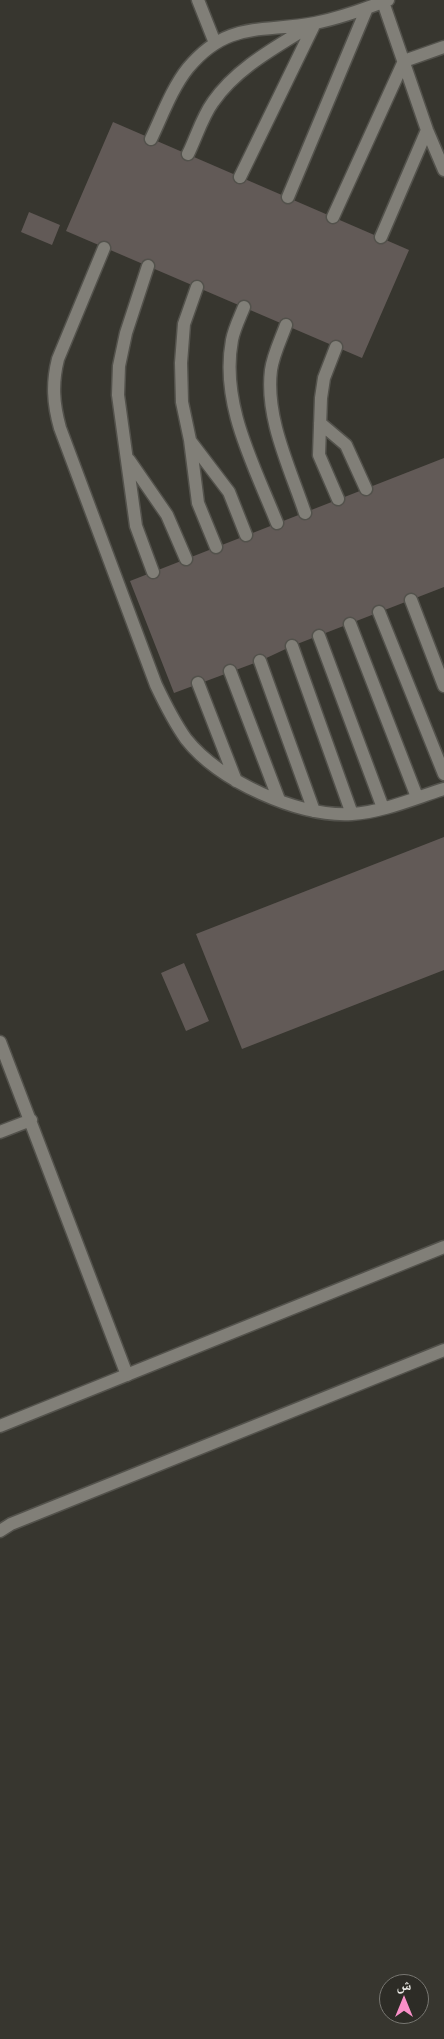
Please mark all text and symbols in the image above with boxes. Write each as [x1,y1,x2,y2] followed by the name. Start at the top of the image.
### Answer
[379,1974,429,2024] north arrow
[397,1977,411,1993] text: ش

